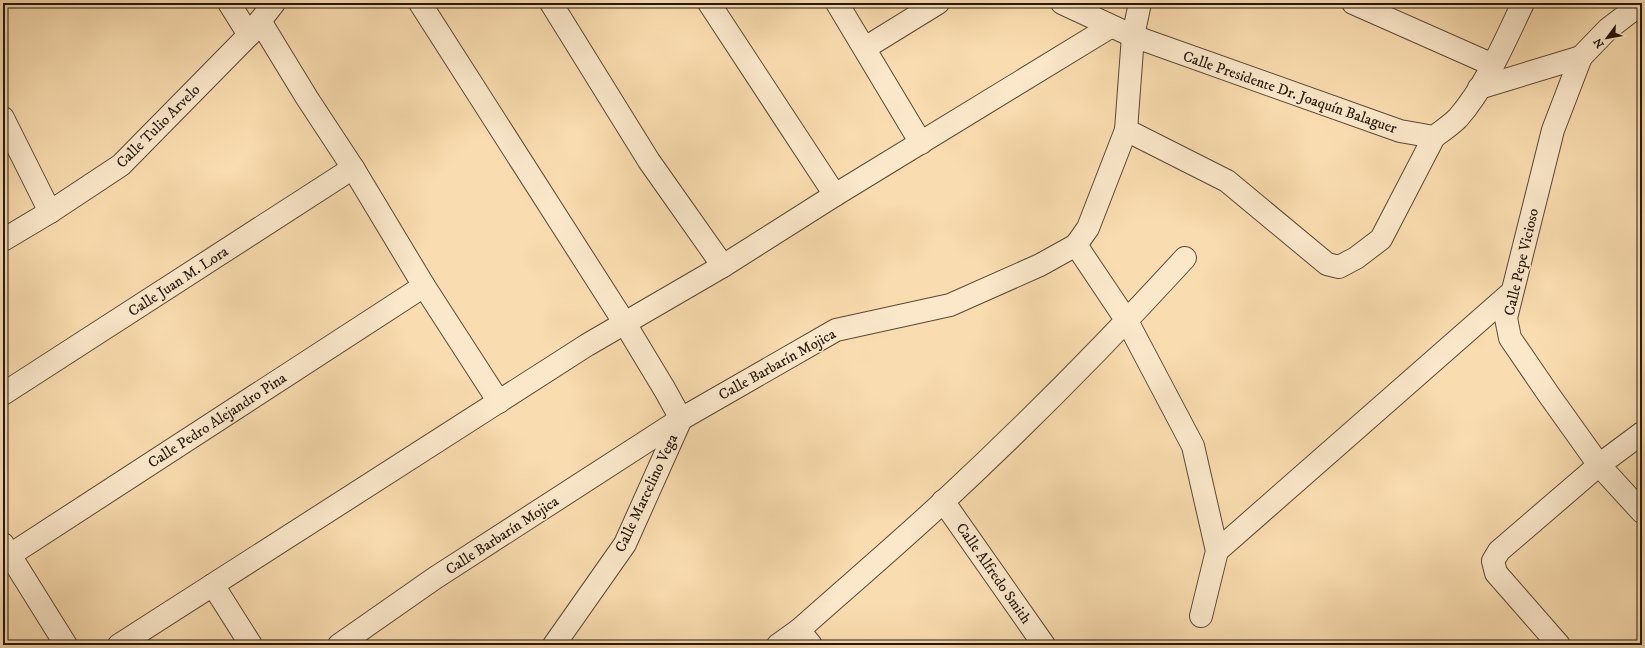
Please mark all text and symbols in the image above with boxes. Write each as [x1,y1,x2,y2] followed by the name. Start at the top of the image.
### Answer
[1587,18,1627,58] north arrow
[1591,35,1608,50] text: N
[1180,47,1400,138] street label: Calle Presidente Dr. Joaquín Balaguer
[112,80,204,172] street label: Calle Tulio Arvelo
[1500,207,1543,318] street label: Calle Pepe Vicioso
[125,242,232,321] street label: Calle Juan M. Lora
[715,324,840,405] street label: Calle Barbarín Mojica
[144,368,291,472] street label: Calle Pedro Alejandro Pina
[611,431,682,555] street label: Calle Marcelino Vega
[442,491,563,579] street label: Calle Barbarín Mojica
[952,519,1036,628] street label: Calle Alfredo Smith

